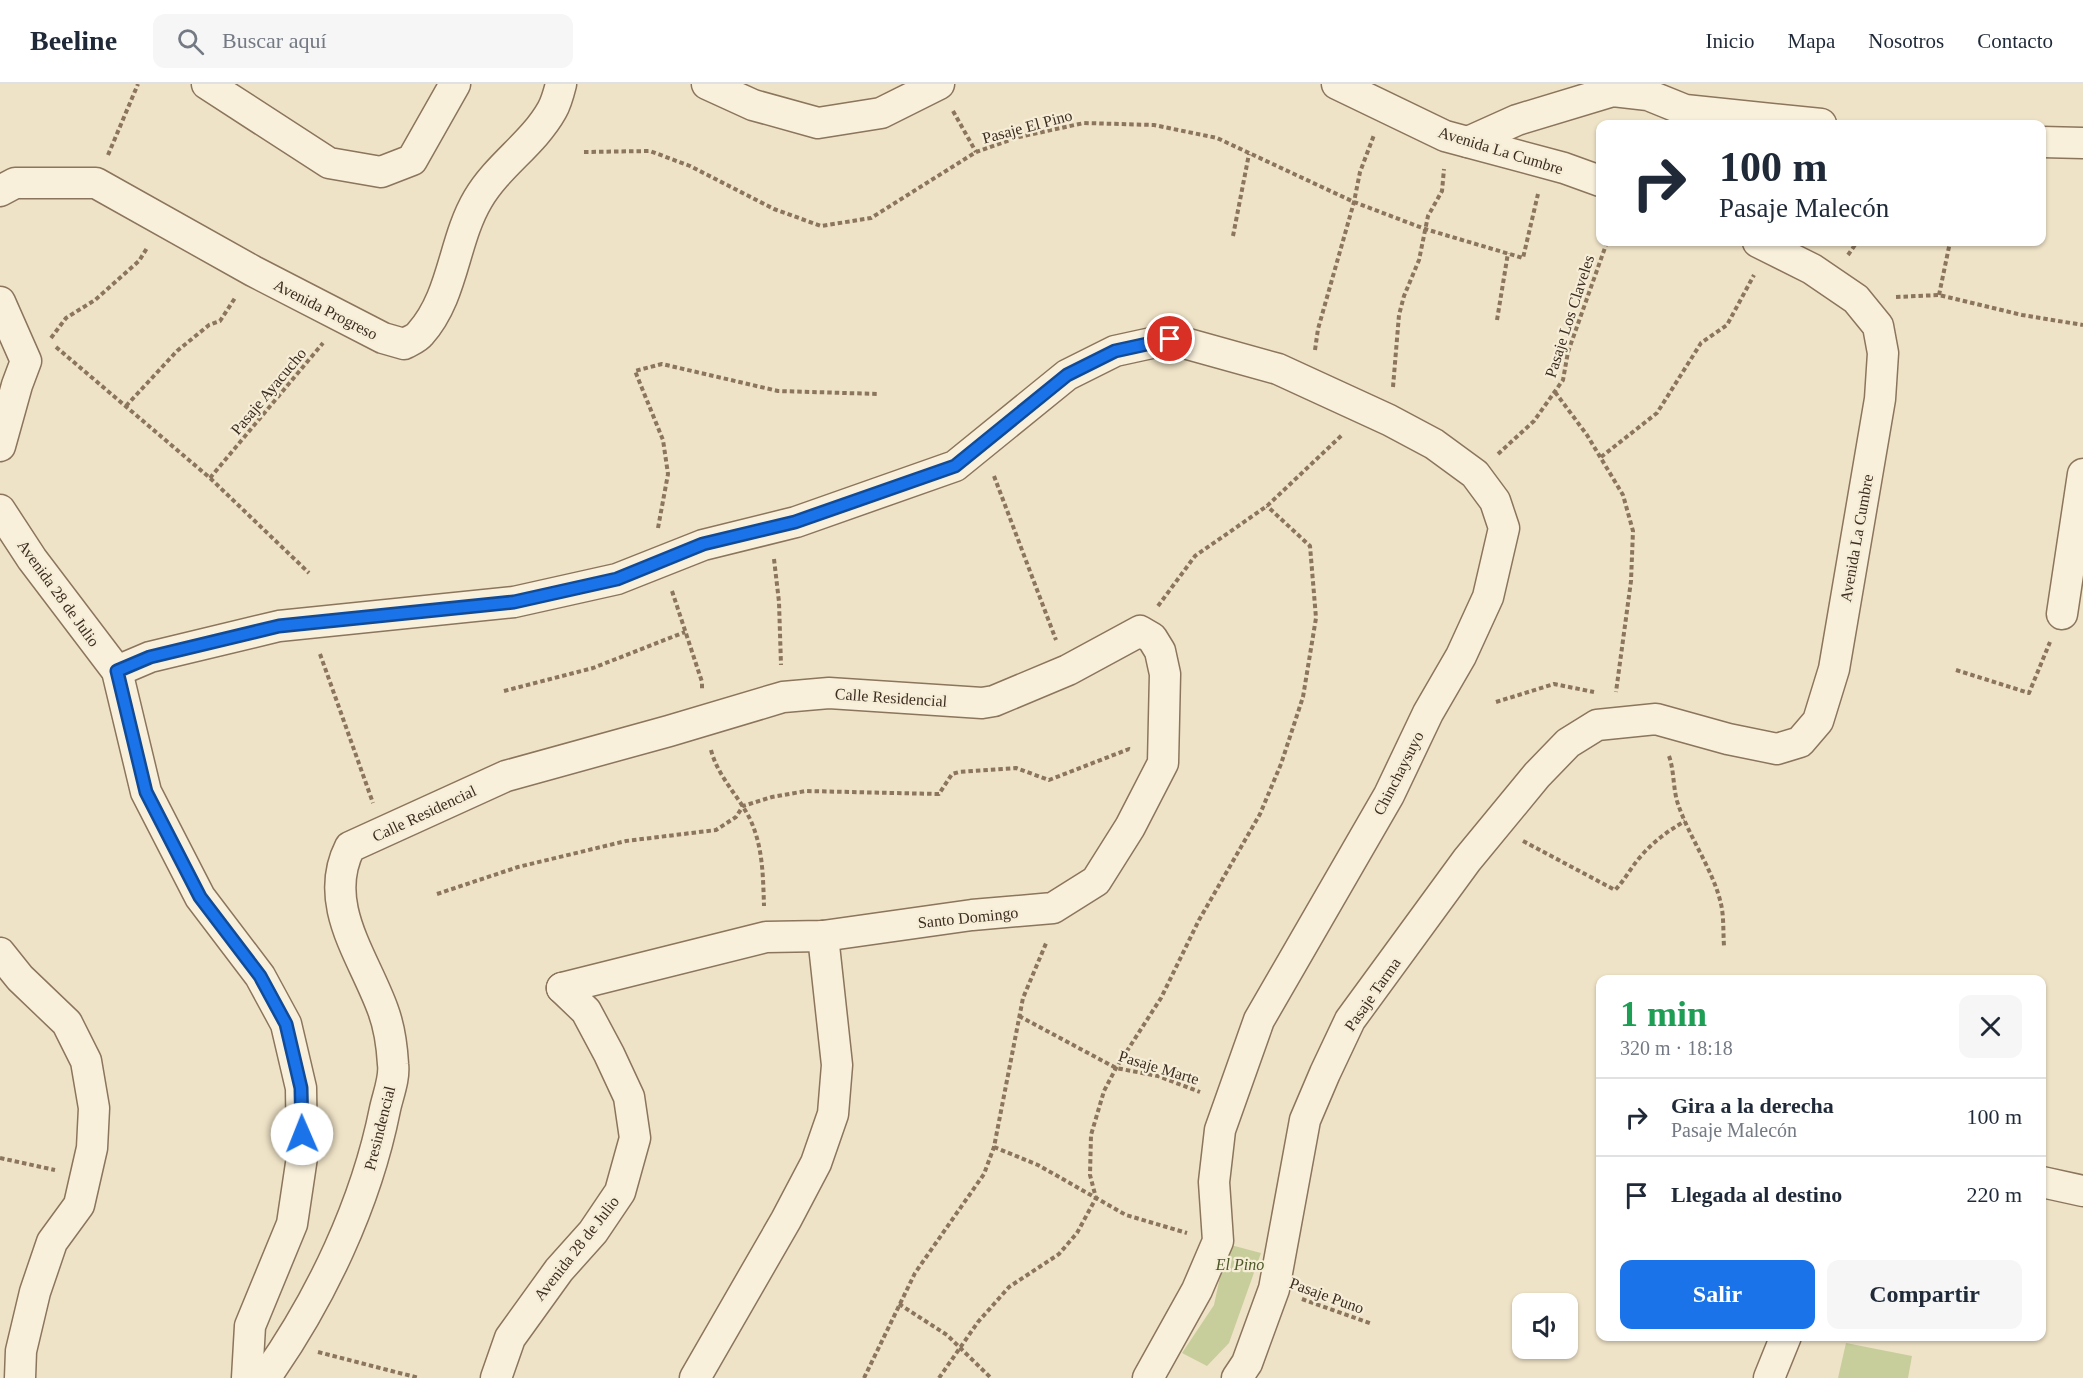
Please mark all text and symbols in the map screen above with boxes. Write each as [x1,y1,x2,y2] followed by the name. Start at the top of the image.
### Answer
[153,14,573,68] search box
[30,25,117,56] text: Beeline
[174,25,207,58] icon: search
[222,28,327,53] text: Buscar aquí
[1706,29,1755,53] text: Inicio
[1788,29,1835,53] text: Mapa
[1868,29,1944,53] text: Nosotros
[1977,29,2053,53] text: Contacto
[980,106,1074,148] street label: Pasaje El Pino
[1436,123,1565,178] street label: Avenida La Cumbre
[1620,144,1698,222] icon: right
[1719,144,1828,190] text: 100 m
[1719,193,1889,223] text: Pasaje Malecón
[1542,253,1598,380] street label: Pasaje Los Claveles
[271,276,380,344] street label: Avenida Progreso
[1144,313,1195,364] pin
[1153,322,1186,355] icon: arrive
[227,345,310,439] street label: Pasaje Ayacucho
[1837,473,1876,603] street label: Avenida La Cumbre
[14,537,103,650] street label: Avenida 28 de Julio
[834,685,948,710] street label: Calle Residencial
[1370,729,1428,818] street label: Chinchaysuyo
[370,782,479,845] street label: Calle Residencial
[917,904,1019,932] street label: Santo Domingo
[1341,955,1405,1035] street label: Pasaje Tarma
[1620,994,1707,1034] text: 1 min
[1959,995,2022,1058] button: close
[1620,1037,1733,1059] text: 320 m · 18:18
[1116,1047,1201,1089] street label: Pasaje Marte
[361,1084,398,1172] street label: Presindencial
[1671,1093,1834,1118] text: Gira a la derecha
[1620,1101,1653,1134] icon: right
[270,1102,334,1166] position arrow
[1966,1104,2022,1129] text: 100 m
[1671,1119,1797,1141] text: Pasaje Malecón
[1620,1179,1653,1212] icon: arrive
[1671,1182,1842,1207] text: Llegada al destino
[1966,1182,2022,1207] text: 220 m
[531,1193,622,1304] street label: Avenida 28 de Julio
[1215,1256,1264,1273] park label: El Pino
[1620,1260,1815,1329] button: Salir
[1827,1260,2022,1329] button: Compartir
[1287,1274,1366,1318] street label: Pasaje Puno
[1512,1293,1578,1359] map controls
[1512,1293,1578,1359] button: sound

